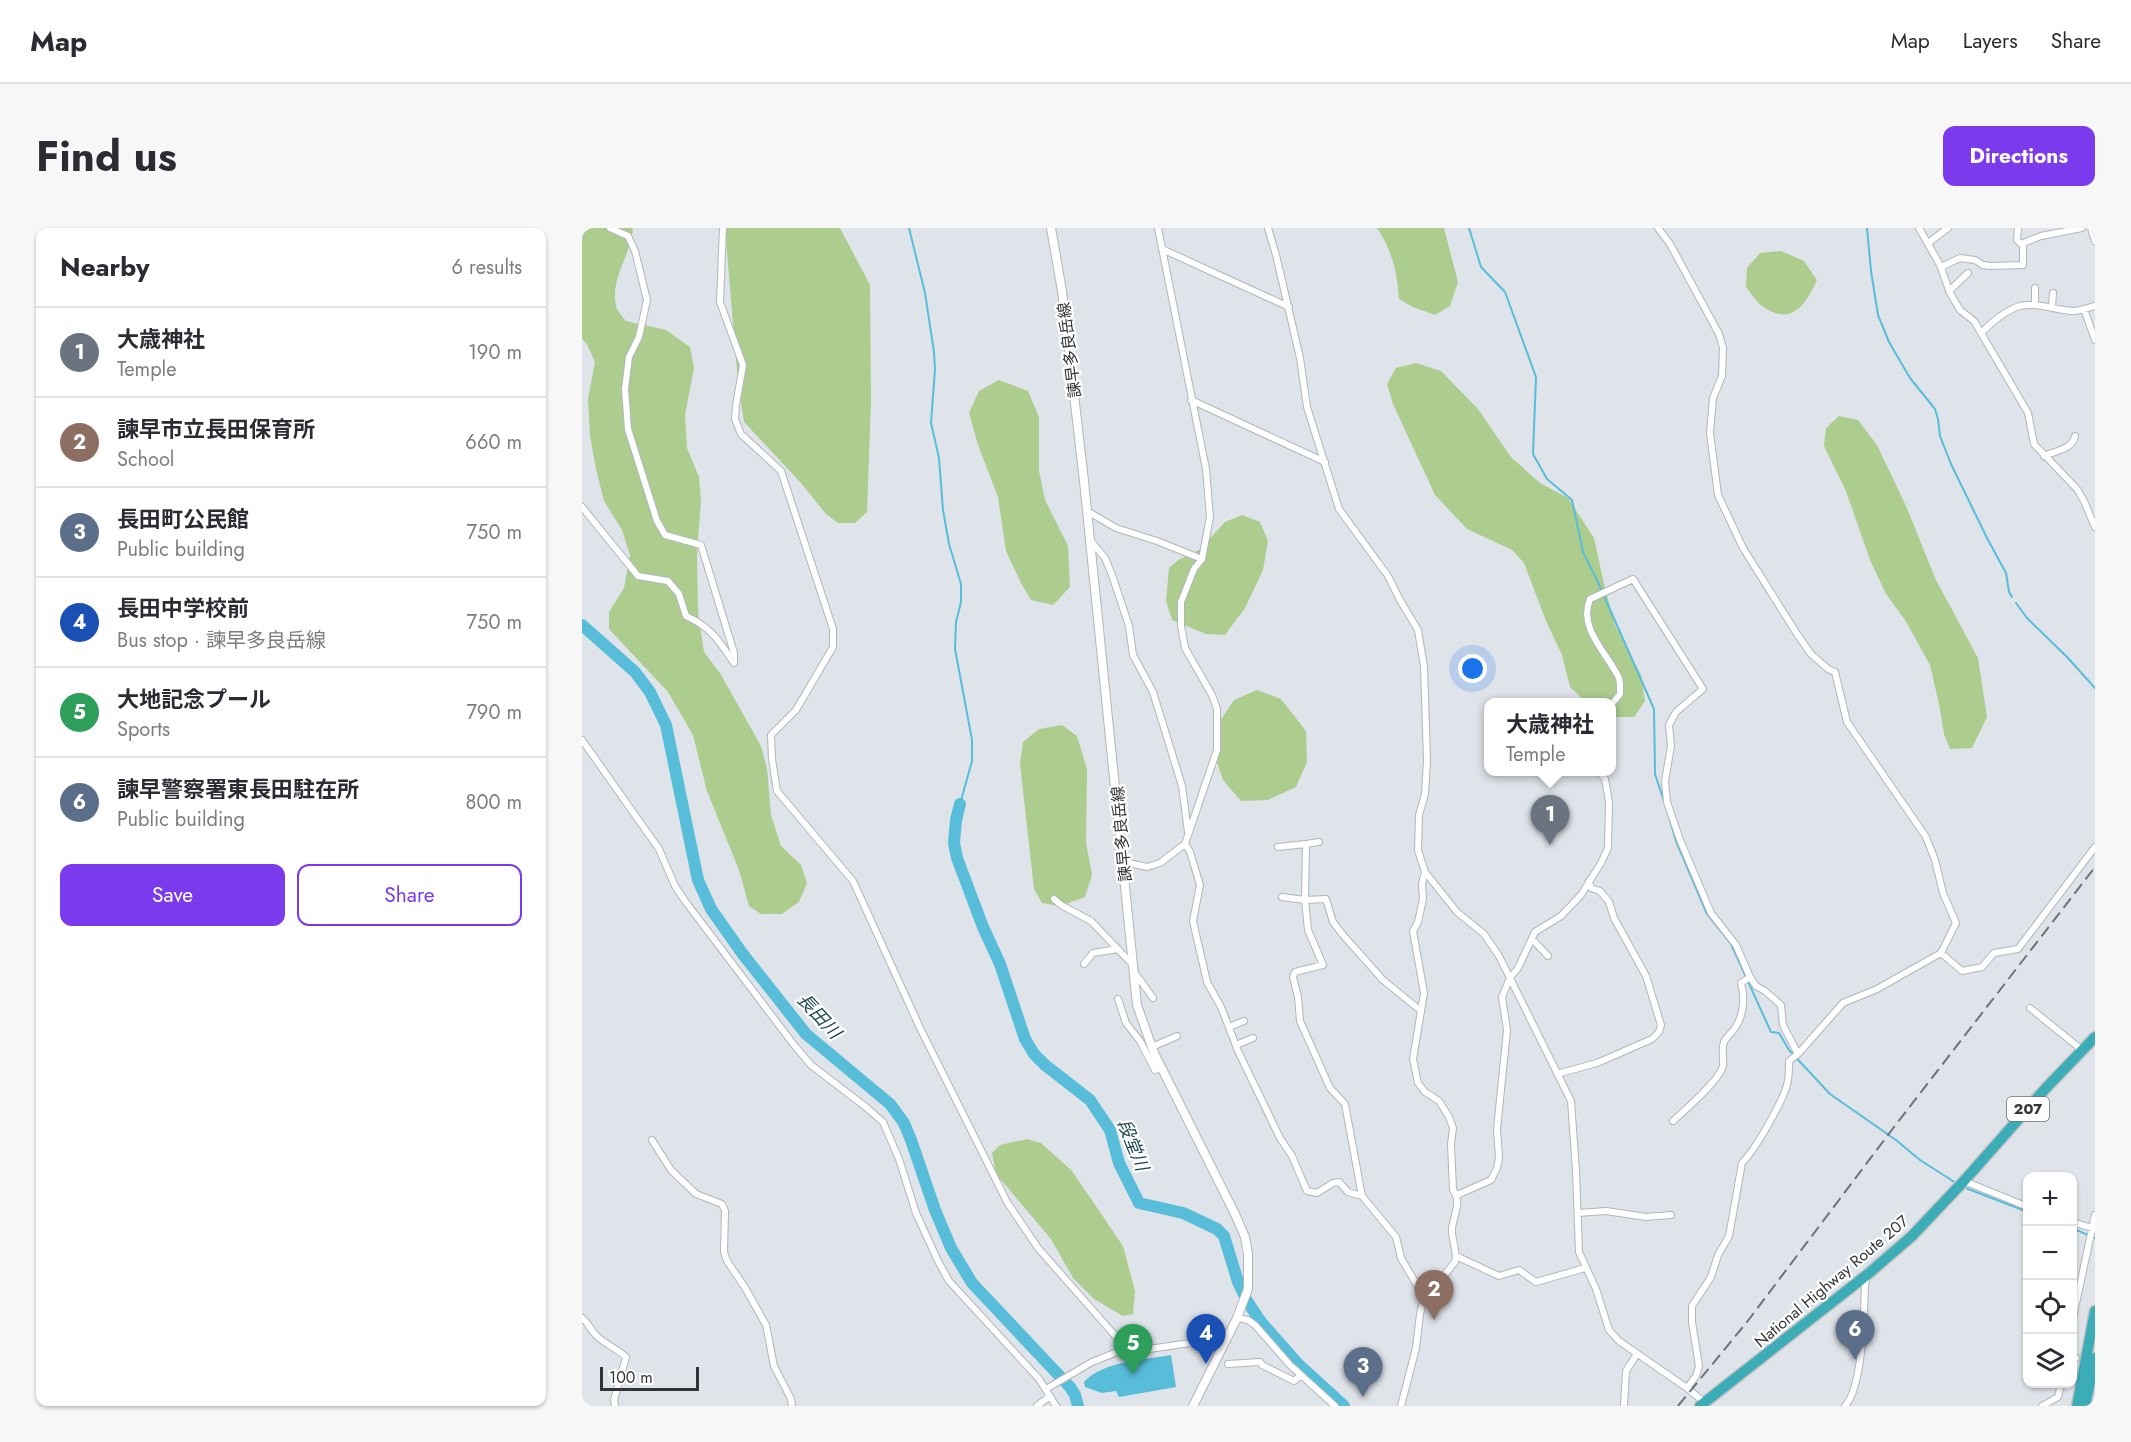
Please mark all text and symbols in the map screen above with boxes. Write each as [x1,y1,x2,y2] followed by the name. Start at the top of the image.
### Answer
[30,21,87,62] text: Map
[1891,26,1930,56] text: Map
[1963,26,2018,56] text: Layers
[2051,26,2101,56] text: Share
[36,126,177,187] text: Find us
[1943,126,2095,186] button: Directions
[60,248,149,286] text: Nearby
[452,253,522,282] text: 6 results
[1052,301,1087,399] street label: 諫早多良岳線
[117,323,205,355] text: 大歳神社
[74,338,85,367] text: 1
[468,338,522,367] text: 190 m
[117,355,177,384] text: Temple
[117,413,315,445] text: 諫早市立長田保育所
[73,428,86,457] text: 2
[465,428,522,457] text: 660 m
[117,445,174,474] text: School
[117,503,249,535] text: 長田町公民館
[73,518,86,547] text: 3
[467,518,522,547] text: 750 m
[117,535,245,564] text: Public building
[117,592,249,624] text: 長田中学校前
[73,608,86,637] text: 4
[467,608,522,637] text: 750 m
[117,626,326,655] text: Bus stop · 諫早多良岳線
[1458,654,1487,683] your location
[117,683,271,715] text: 大地記念プール
[73,698,86,727] text: 5
[466,698,522,727] text: 790 m
[1484,698,1616,776] popup
[1506,708,1594,740] text: 大歳神社
[117,715,170,744] text: Sports
[1506,740,1565,769] text: Temple
[117,773,359,805] text: 諫早警察署東長田駐在所
[1106,785,1137,883] street label: 諫早多良岳線
[73,788,86,817] text: 6
[465,788,522,817] text: 800 m
[1530,796,1570,845] pin: 1
[117,805,245,834] text: Public building
[60,864,285,926] button: Save
[297,864,522,926] button: Share
[791,987,848,1046] water label: 長田川
[2007,1097,2049,1121] road number: 207
[1111,1115,1156,1177] water label: 段堂川
[2023,1172,2077,1388] map controls
[2023,1172,2077,1226] button: +
[1749,1210,1914,1353] street label: National Highway Route 207
[2023,1226,2077,1280] button: −
[1414,1270,1454,1320] pin: 2
[2023,1280,2077,1334] button: locate
[1836,1310,1874,1360] pin: 6
[1186,1314,1226,1364] pin: 4
[1114,1324,1152,1374] pin: 5
[2023,1334,2077,1388] button: layers
[1344,1348,1382,1397] pin: 3
[600,1364,699,1392] scale bar
[609,1366,653,1389] text: 100 m

